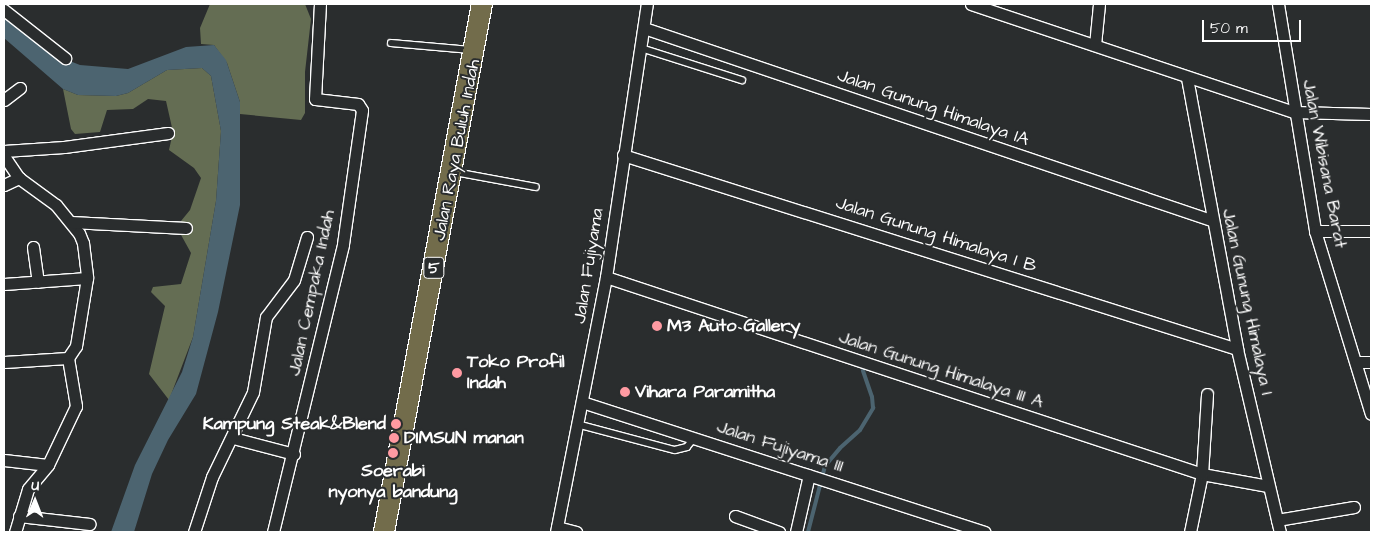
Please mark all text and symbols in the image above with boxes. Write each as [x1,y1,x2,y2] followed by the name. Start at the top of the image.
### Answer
[1205,10,1304,42] scale bar
[1210,18,1248,39] text: 50 m
[429,58,485,242] street label: Jalan Raya Buluh Indah
[834,65,1032,151] street label: Jalan Gunung Himalaya IA
[1297,78,1351,250] street label: Jalan Wibisana Barat
[833,192,1039,278] street label: Jalan Gunung Himalaya I B
[569,207,609,325] street label: Jalan Fujiyama
[1217,207,1277,397] street label: Jalan Gunung Himalaya I
[284,208,340,378] street label: Jalan Cempaka Indah
[423,254,445,282] road number: 5
[667,315,800,337] place label: M3 Auto Gallery
[651,320,663,332] marker: M3 Auto Gallery
[836,327,1046,413] street label: Jalan Gunung Himalaya III A
[467,352,565,394] place label: Toko Profil Indah
[451,367,463,379] marker: Toko Profil Indah
[635,381,775,403] place label: Vihara Paramitha
[619,386,631,398] marker: Vihara Paramitha
[203,413,386,435] place label: Kampung Steak&Blend
[714,416,846,478] street label: Jalan Fujiyama III
[390,418,402,430] marker: Kampung Steak&Blend
[404,427,524,449] place label: DIMSUN manan
[388,432,400,444] marker: DIMSUN manan
[387,447,399,459] marker: Soerabi nyonya bandung
[328,461,458,504] place label: Soerabi nyonya bandung
[10,476,60,526] north arrow
[31,476,39,496] text: U

